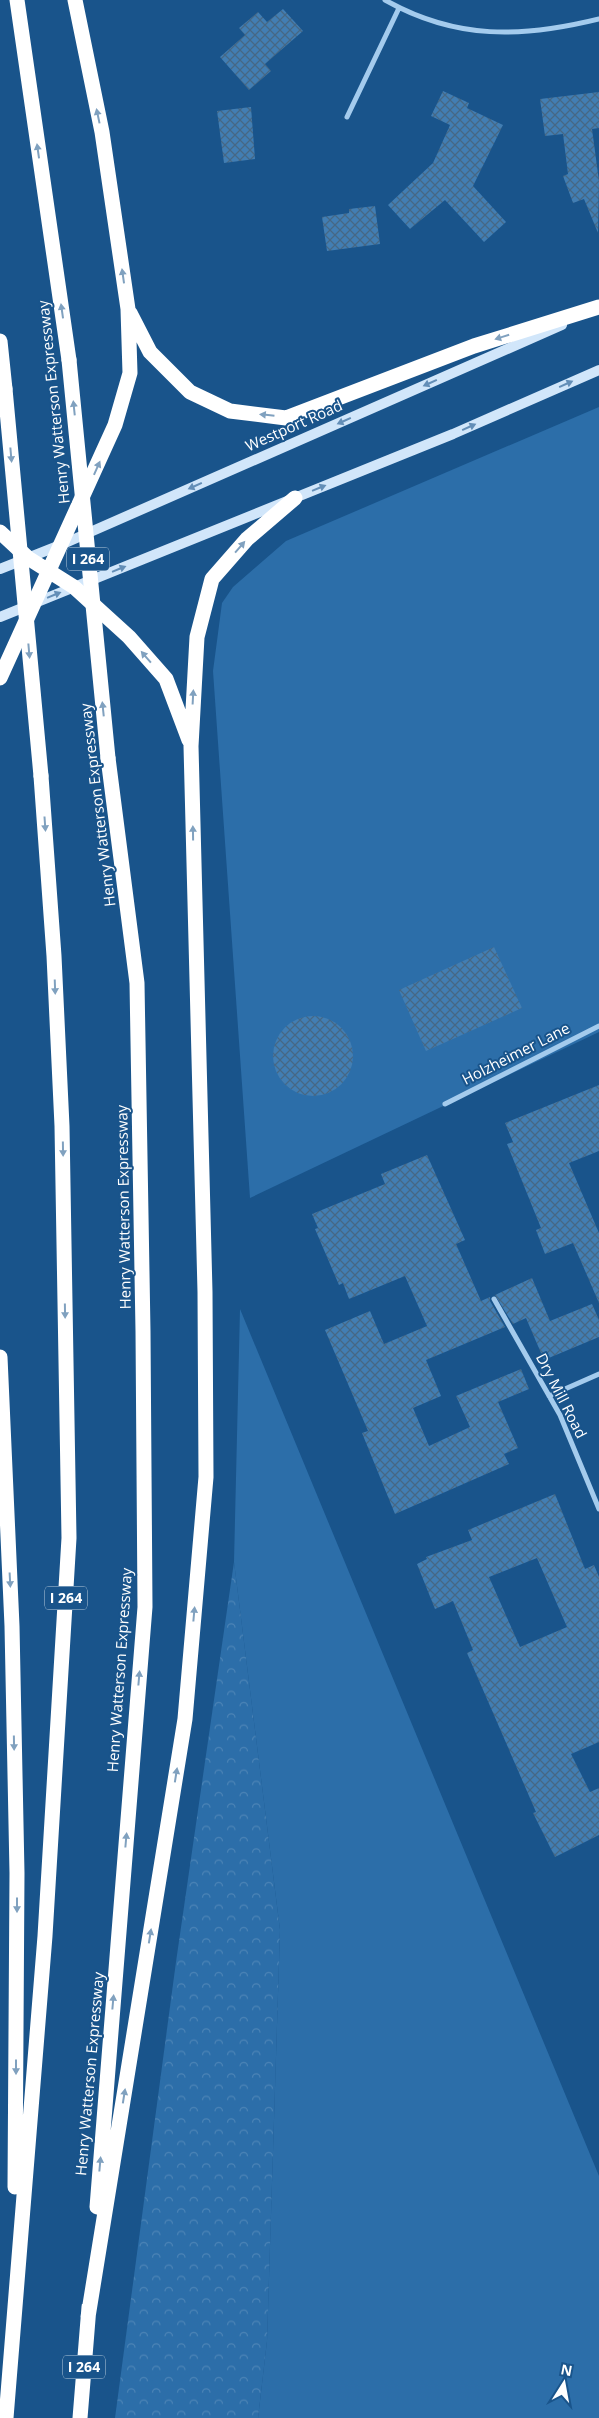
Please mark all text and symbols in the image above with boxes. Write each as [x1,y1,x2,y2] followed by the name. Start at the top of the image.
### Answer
[94,108,102,123] one-way arrow
[34,142,42,158] one-way arrow
[119,268,127,284] one-way arrow
[32,299,74,505] street label: Henry Watterson Expressway
[57,303,65,319] one-way arrow
[495,334,510,342] one-way arrow
[423,380,437,388] one-way arrow
[559,380,573,388] one-way arrow
[242,395,345,455] street label: Westport Road
[69,400,77,416] one-way arrow
[258,411,274,419] one-way arrow
[337,417,351,425] one-way arrow
[462,422,476,430] one-way arrow
[7,447,15,463] one-way arrow
[93,461,101,475] one-way arrow
[188,483,202,491] one-way arrow
[312,484,327,492] one-way arrow
[234,542,246,554] one-way arrow
[67,548,109,570] road number: I 264
[112,565,127,573] one-way arrow
[47,591,61,599] one-way arrow
[26,644,34,660] one-way arrow
[140,651,152,663] one-way arrow
[190,689,198,705] one-way arrow
[99,701,107,717] one-way arrow
[75,702,119,908] street label: Henry Watterson Expressway
[41,817,49,833] one-way arrow
[189,825,197,841] one-way arrow
[51,979,59,995] one-way arrow
[458,1017,573,1089] street label: Holzheimer Lane
[111,1104,135,1309] street label: Henry Watterson Expressway
[59,1141,67,1157] one-way arrow
[61,1304,69,1320] one-way arrow
[532,1350,592,1442] street label: Dry Mill Road
[102,1567,136,1773] street label: Henry Watterson Expressway
[6,1572,14,1588] one-way arrow
[45,1586,87,1610] road number: I 264
[190,1606,198,1622] one-way arrow
[136,1669,144,1685] one-way arrow
[11,1735,19,1751] one-way arrow
[172,1767,180,1783] one-way arrow
[123,1831,131,1847] one-way arrow
[13,1897,21,1913] one-way arrow
[146,1927,154,1943] one-way arrow
[70,1971,108,2177] street label: Henry Watterson Expressway
[110,1993,118,2009] one-way arrow
[12,2060,20,2076] one-way arrow
[120,2088,128,2104] one-way arrow
[97,2155,105,2171] one-way arrow
[63,2356,105,2378] road number: I 264
[539,2358,589,2408] north arrow
[559,2359,574,2380] text: N

